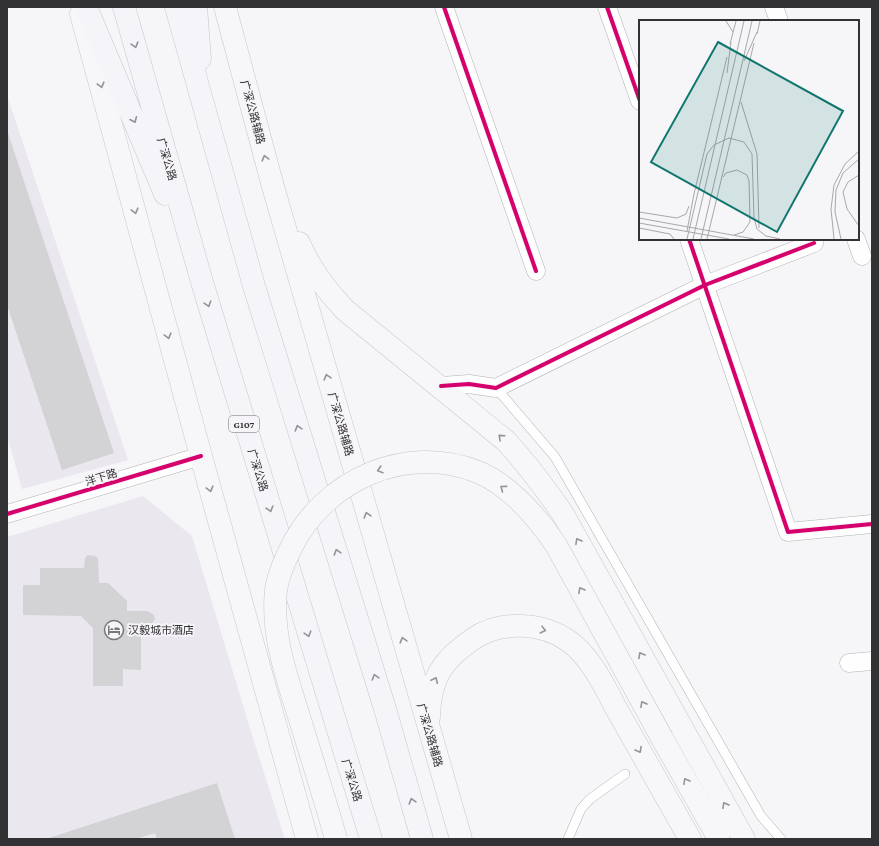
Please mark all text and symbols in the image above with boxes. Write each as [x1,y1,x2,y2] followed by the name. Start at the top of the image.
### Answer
[639,20,859,240] inset map
[130,41,139,48] one-way arrow
[239,79,267,145] street label: 广深公路辅路
[96,81,105,88] one-way arrow
[129,117,137,124] one-way arrow
[155,136,179,182] street label: 广深公路
[261,154,270,161] one-way arrow
[130,207,138,214] one-way arrow
[203,301,212,308] one-way arrow
[164,333,172,339] one-way arrow
[323,374,332,381] one-way arrow
[326,391,356,457] street label: 广深公路辅路
[229,416,259,432] road number: G107
[294,425,303,432] one-way arrow
[498,435,506,442] one-way arrow
[246,447,270,493] street label: 广深公路
[376,465,383,474] one-way arrow
[83,466,119,488] street label: 洋下路
[205,485,214,492] one-way arrow
[500,486,507,493] one-way arrow
[265,506,274,513] one-way arrow
[363,512,372,519] one-way arrow
[575,538,583,546] one-way arrow
[333,549,342,556] one-way arrow
[578,587,585,594] one-way arrow
[103,619,125,641] hotel icon: 汉毅城市酒店
[128,624,194,636] place label: 汉毅城市酒店
[540,625,547,633] one-way arrow
[303,630,312,637] one-way arrow
[399,637,408,644] one-way arrow
[638,652,646,659] one-way arrow
[371,673,380,680] one-way arrow
[430,677,438,684] one-way arrow
[641,701,648,708] one-way arrow
[415,702,445,768] street label: 广深公路辅路
[635,746,642,753] one-way arrow
[340,757,364,803] street label: 广深公路
[683,777,690,785] one-way arrow
[408,798,416,805] one-way arrow
[722,802,729,810] one-way arrow

